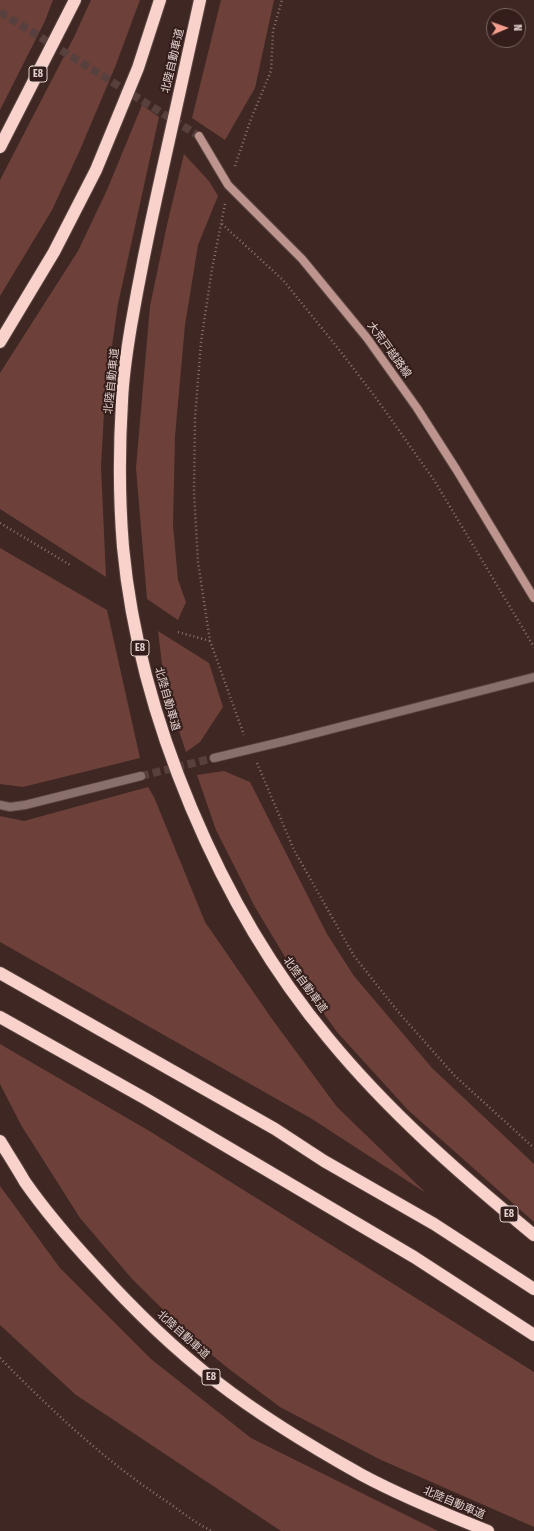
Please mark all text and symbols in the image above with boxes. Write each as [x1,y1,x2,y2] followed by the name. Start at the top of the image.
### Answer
[486,8,526,48] north arrow
[511,24,524,31] text: N
[159,27,187,95] street label: 北陸自動車道
[29,66,47,82] road number: E8
[364,319,414,381] street label: 大荒戸越路線
[102,347,122,415] street label: 北陸自動車道
[131,640,149,656] road number: E8
[152,665,182,733] street label: 北陸自動車道
[280,954,330,1016] street label: 北陸自動車道
[500,1206,518,1222] road number: E8
[154,1308,212,1362] street label: 北陸自動車道
[202,1369,220,1385] road number: E8
[421,1484,487,1522] street label: 北陸自動車道

